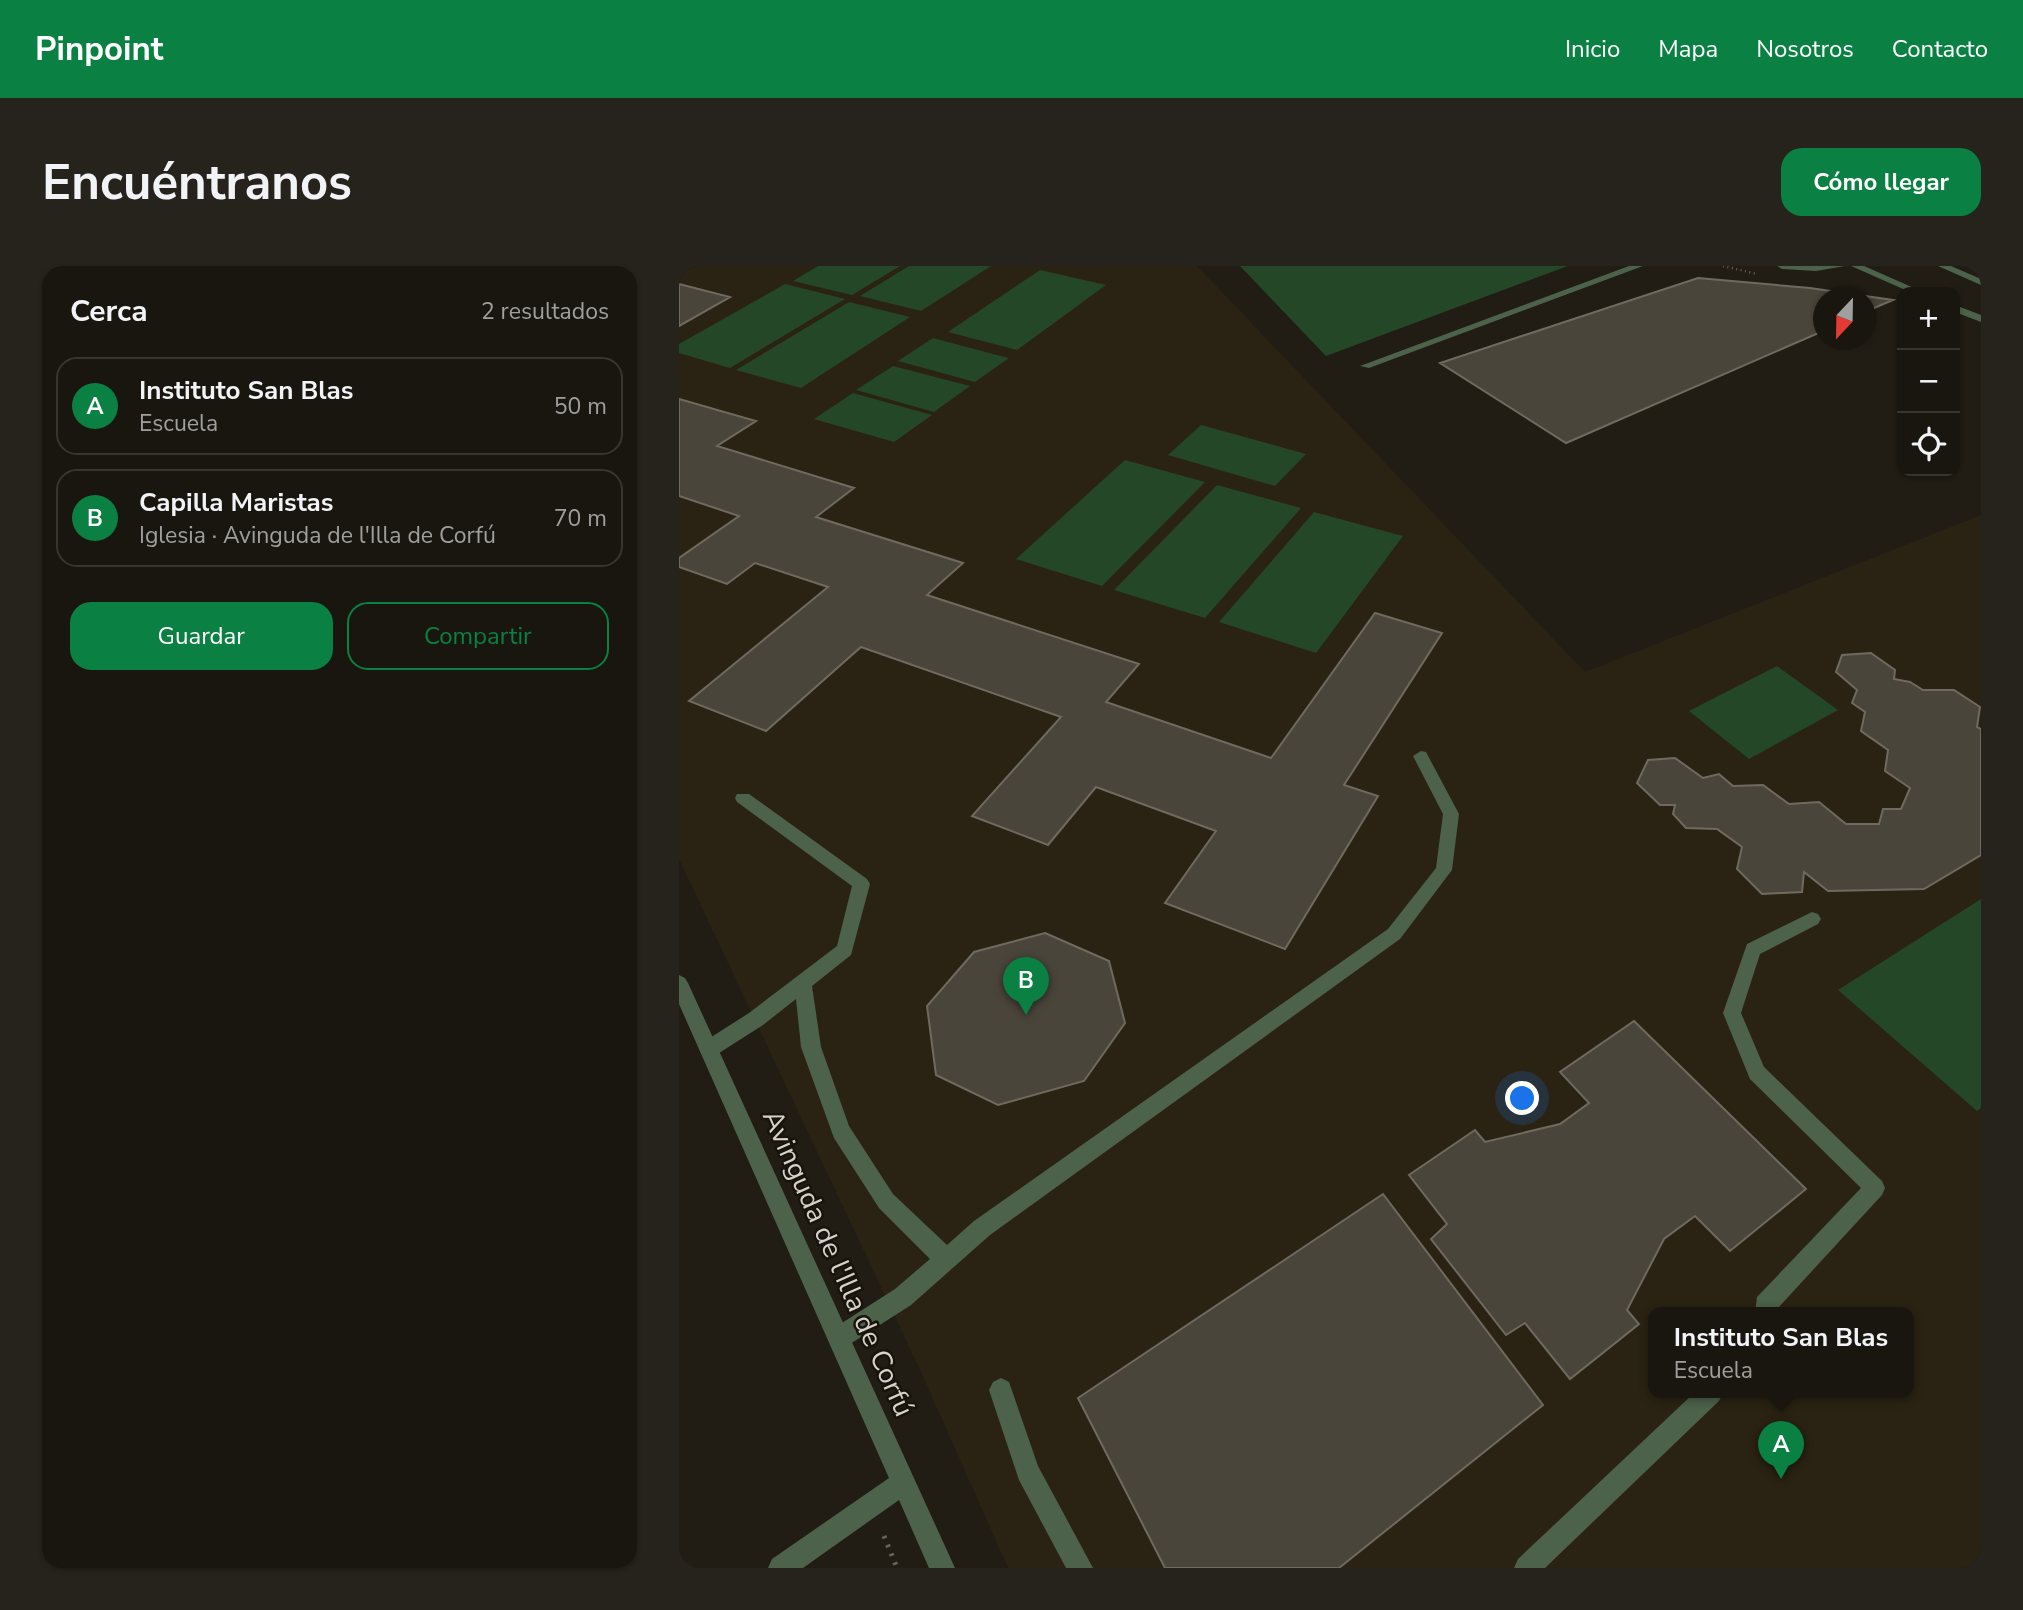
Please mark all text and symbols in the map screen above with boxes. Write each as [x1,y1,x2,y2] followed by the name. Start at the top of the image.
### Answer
[35,27,163,72] text: Pinpoint
[1565,33,1620,65] text: Inicio
[1658,33,1718,65] text: Mapa
[1756,33,1854,65] text: Nosotros
[1892,33,1988,65] text: Contacto
[1781,148,1981,216] button: Cómo llegar
[42,149,352,216] text: Encuéntranos
[1813,287,1876,350] north arrow
[1897,287,1960,476] map controls
[1897,287,1960,350] button: +
[70,291,148,332] text: Cerca
[481,296,609,327] text: 2 resultados
[1897,350,1960,413] button: −
[139,373,354,408] text: Instituto San Blas
[86,391,104,422] text: A
[554,391,607,422] text: 50 m
[139,408,218,439] text: Escuela
[1897,413,1960,476] button: locate
[139,485,334,520] text: Capilla Maristas
[87,503,103,534] text: B
[554,503,607,534] text: 70 m
[139,520,496,551] text: Iglesia · Avinguda de l'Illa de Corfú
[70,602,333,670] button: Guardar
[347,602,609,670] button: Compartir
[1003,957,1049,1015] pin: B
[1505,1081,1539,1115] your location
[753,1104,923,1422] street label: Avinguda de l'Illa de Corfú
[1648,1307,1914,1398] popup
[1674,1320,1888,1355] text: Instituto San Blas
[1674,1355,1753,1386] text: Escuela
[1758,1421,1804,1479] pin: A

